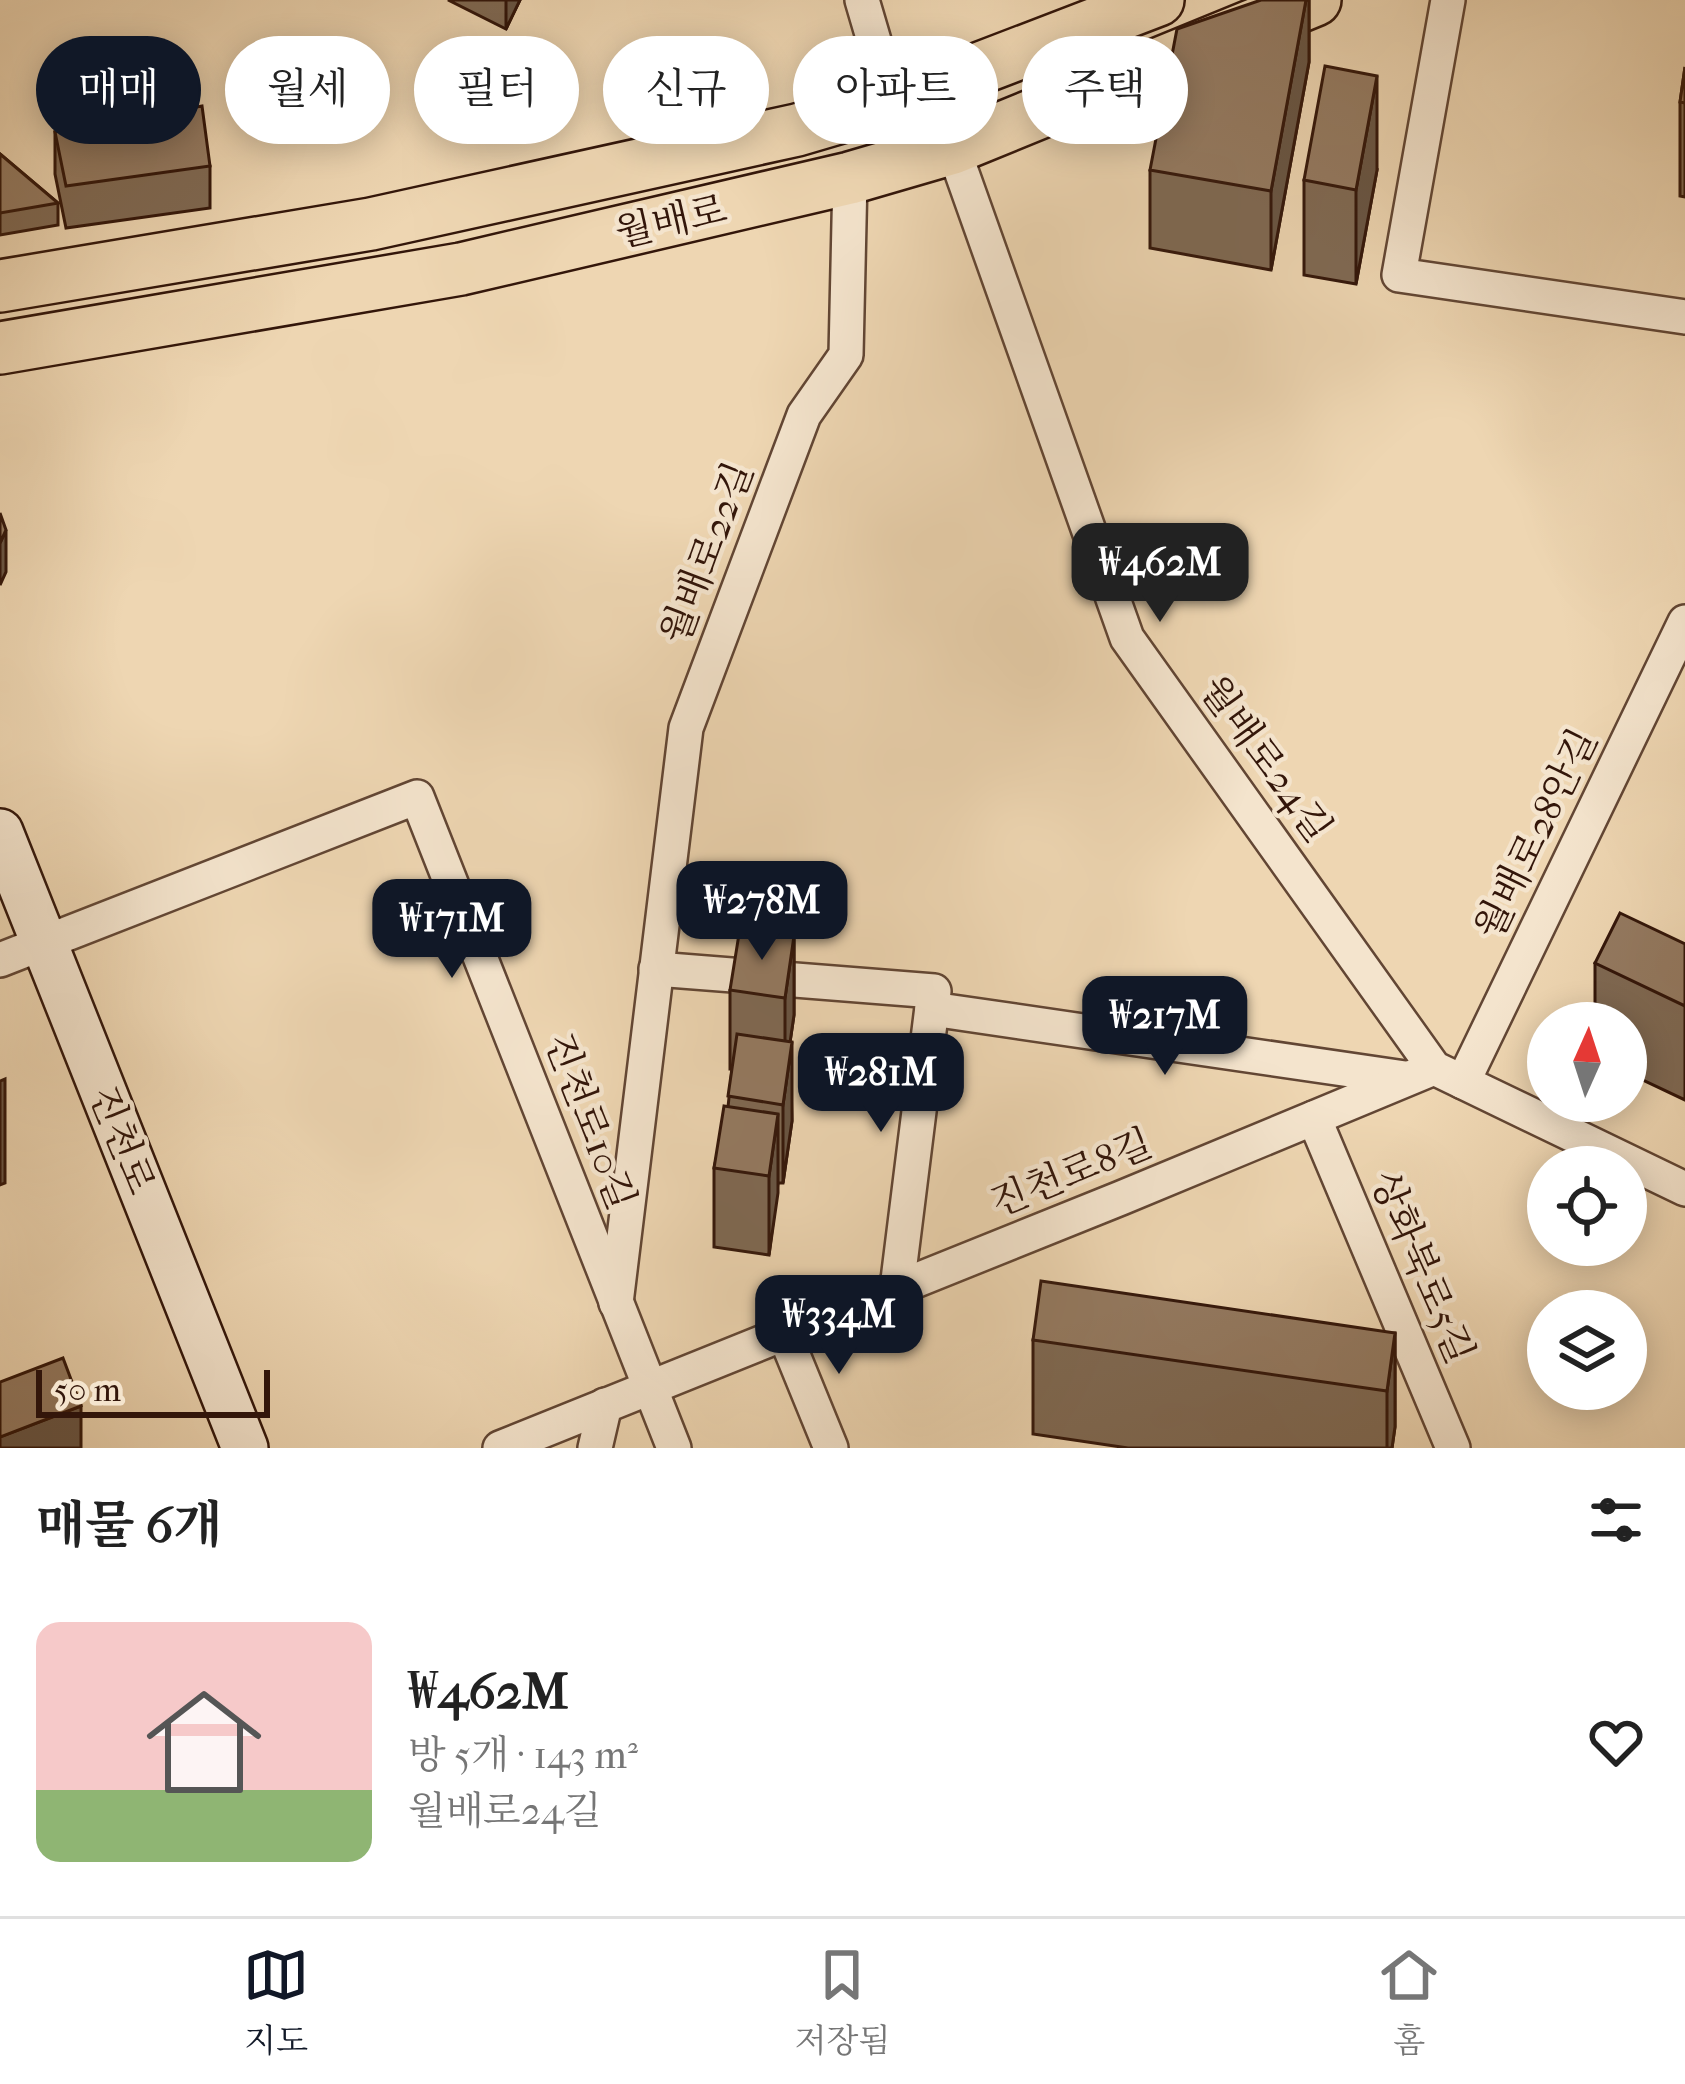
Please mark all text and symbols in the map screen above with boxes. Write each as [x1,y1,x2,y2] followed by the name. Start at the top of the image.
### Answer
[36,36,201,144] chip: 매매
[225,36,390,144] chip: 월세
[414,36,579,144] chip: 필터
[603,36,769,144] chip: 신규
[793,36,998,144] chip: 아파트
[1022,36,1188,144] chip: 주택
[611,186,731,256] street label: 월배로
[651,456,763,650] street label: 월배로22길
[1076,523,1244,625] pin: ₩462M
[1099,539,1221,585] text: ₩462M
[1190,667,1342,851] street label: 월배로24길
[1465,721,1607,947] street label: 월배로28안길
[678,861,846,963] pin: ₩278M
[703,877,821,923] text: ₩278M
[368,879,536,981] pin: ₩171M
[399,895,505,941] text: ₩171M
[1081,976,1249,1078] pin: ₩217M
[1109,992,1221,1038] text: ₩217M
[1527,1002,1647,1122] north arrow
[1527,1002,1647,1410] map controls
[535,1026,645,1216] street label: 진천로10길
[797,1033,965,1135] pin: ₩281M
[825,1049,937,1095] text: ₩281M
[80,1079,164,1201] street label: 진천로
[983,1120,1159,1226] street label: 진천로8길
[1527,1146,1647,1266] button: locate
[1361,1164,1483,1370] street label: 상화북로5길
[755,1275,923,1377] pin: ₩334M
[1527,1290,1647,1410] button: layers
[782,1291,896,1337] text: ₩334M
[36,1364,270,1417] scale bar
[54,1371,121,1410] text: 50 m
[1583,1487,1649,1553] icon: filters
[36,1495,222,1555] text: 매물 6개
[408,1661,569,1721] text: ₩462M
[132,1670,276,1814] icon: home
[1583,1709,1649,1775] icon: heart
[408,1732,638,1778] text: 방 5개 · 143 m²
[408,1788,602,1834] text: 월배로24길
[243,1942,309,2061] tab: 지도
[795,1942,890,2061] tab: 저장됨
[1376,1942,1442,2061] tab: 홈

